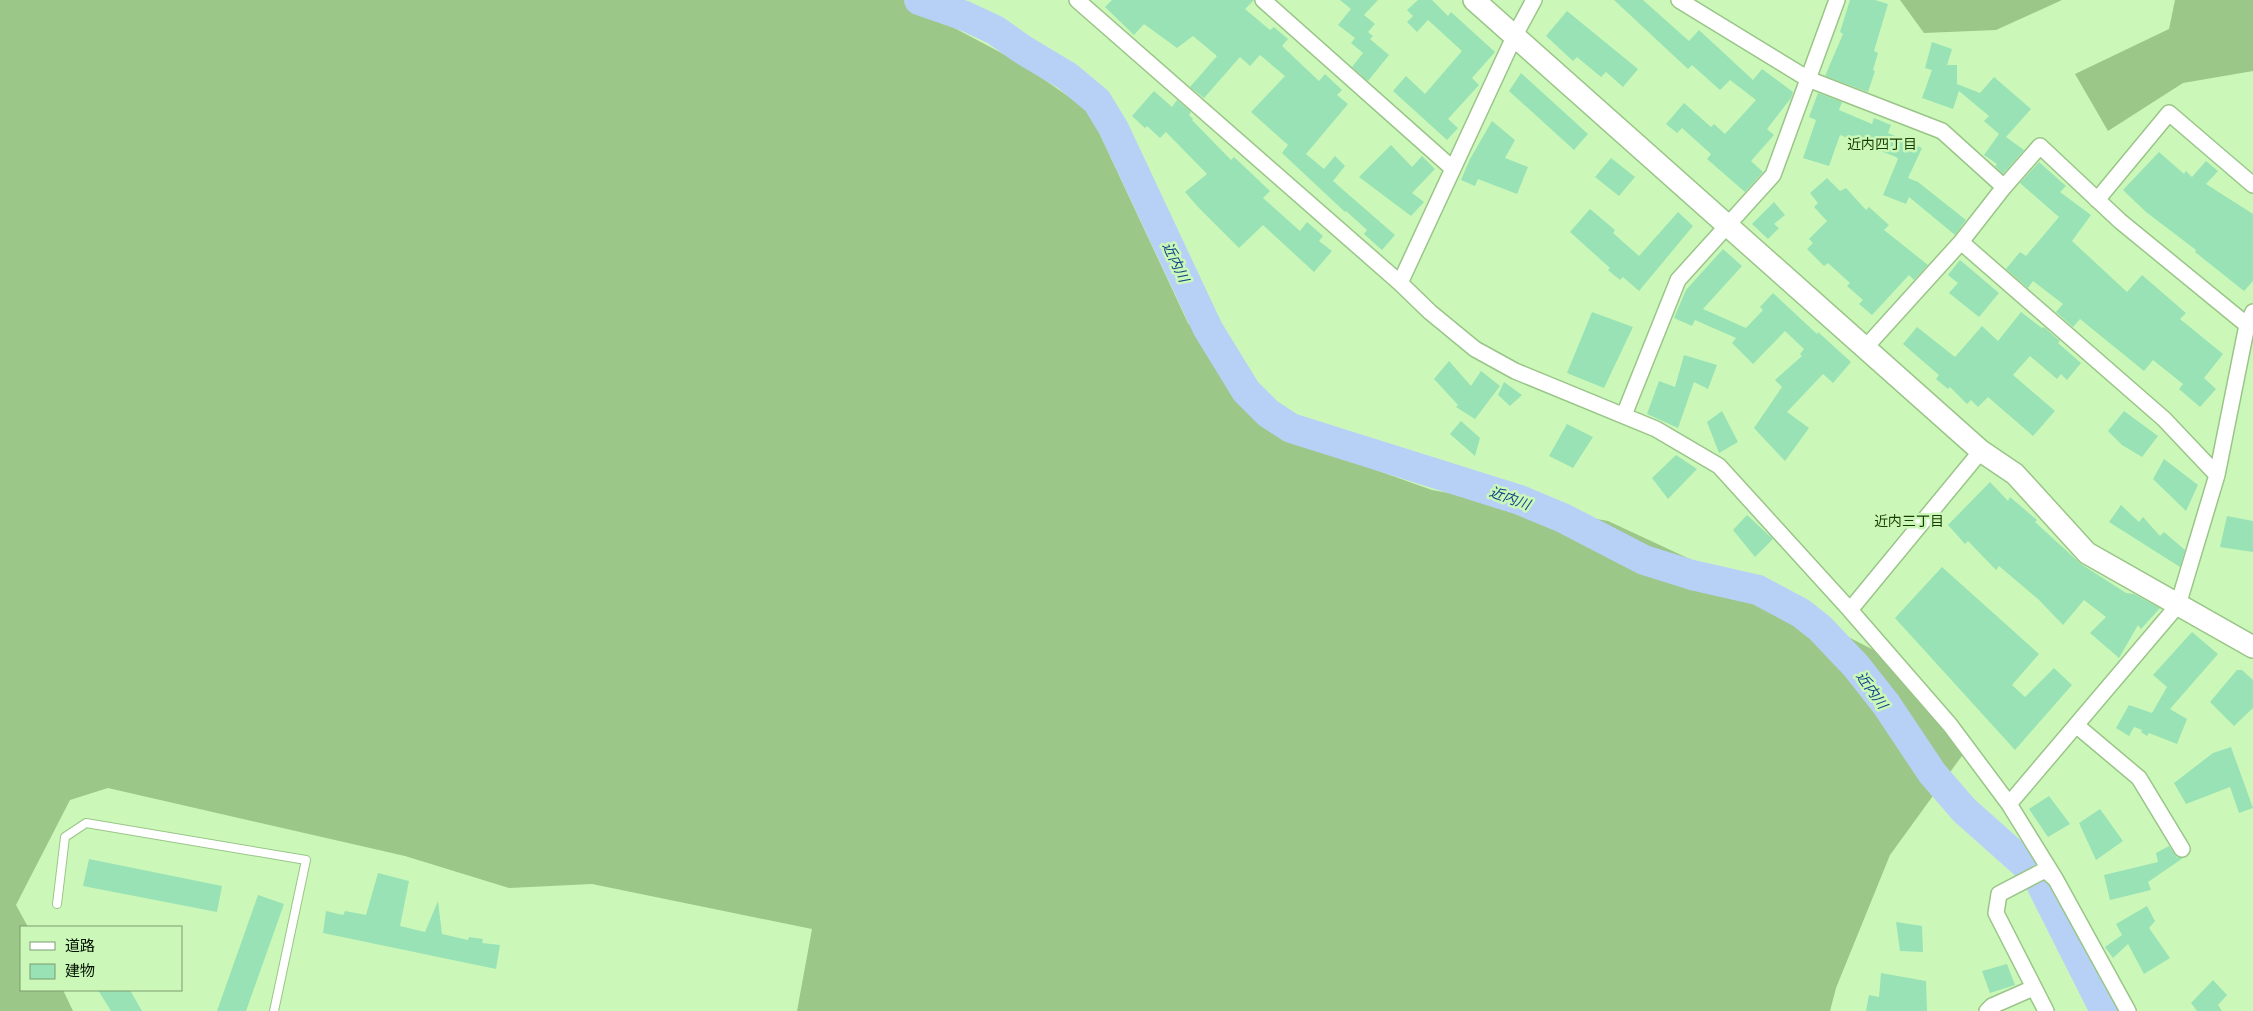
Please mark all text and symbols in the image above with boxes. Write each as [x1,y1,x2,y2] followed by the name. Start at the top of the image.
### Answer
[1847,135,1917,152] district label: 近内四丁目
[1160,239,1194,286] water label: 近内川
[1488,482,1535,513] water label: 近内川
[1874,512,1944,529] district label: 近内三丁目
[1853,668,1893,713] water label: 近内川
[20,926,182,991] legend
[65,936,95,954] text: 道路
[65,961,95,979] text: 建物

